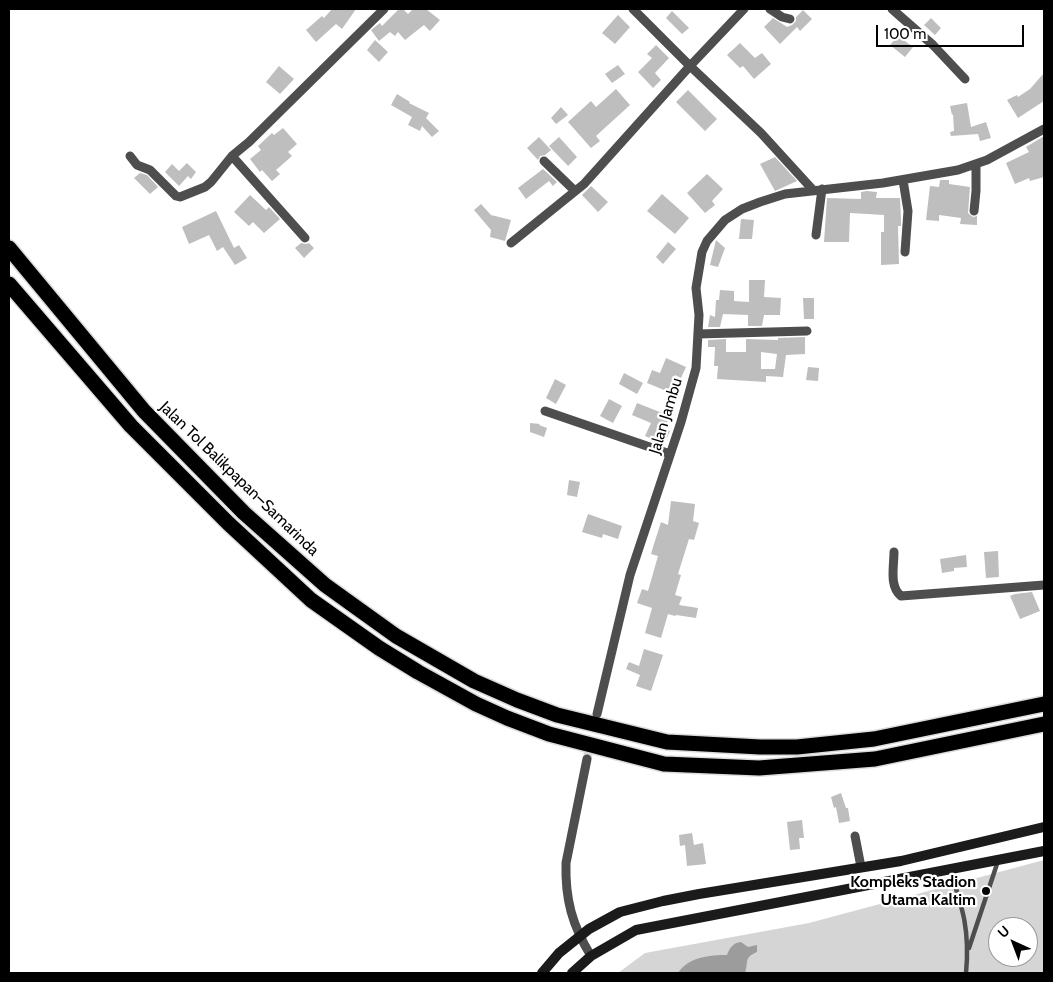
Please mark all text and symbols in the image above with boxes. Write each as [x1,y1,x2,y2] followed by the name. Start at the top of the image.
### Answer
[878,15,1026,47] scale bar
[884,25,926,43] text: 100 m
[645,376,687,456] street label: Jalan Jambu
[155,398,323,560] street label: Jalan Tol Balikpapan–Samarinda
[850,872,976,910] place label: Kompleks Stadion Utama Kaltim
[980,885,992,897] marker: Kompleks Stadion Utama Kaltim
[988,917,1038,967] north arrow
[994,922,1013,942] text: U

